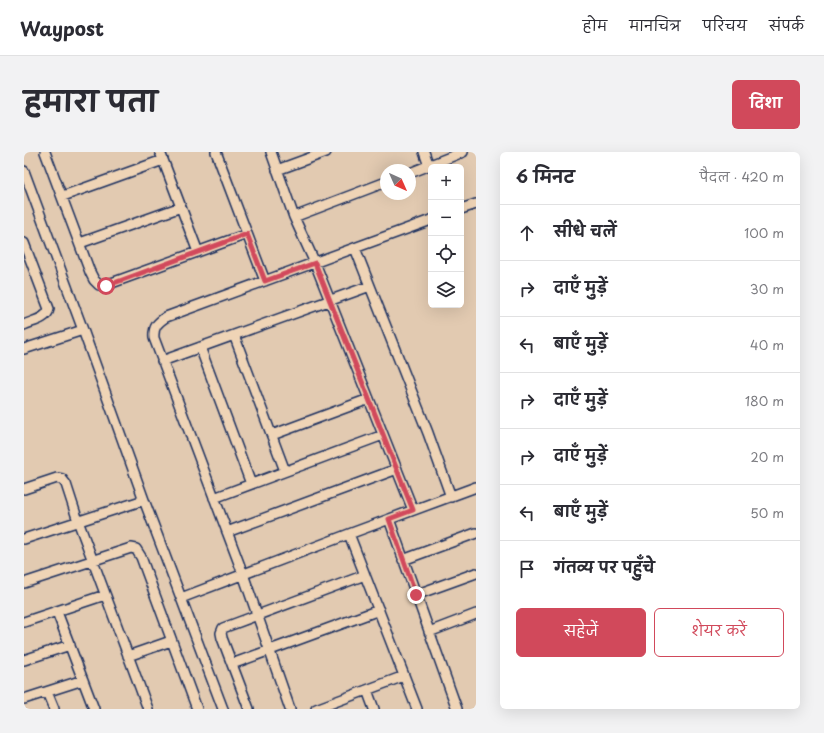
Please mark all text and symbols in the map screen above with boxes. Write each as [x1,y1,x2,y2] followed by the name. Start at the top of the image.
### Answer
[20,14,104,42] text: Waypost
[583,15,607,36] text: होम
[629,15,681,36] text: मानचित्र
[703,15,747,36] text: परिचय
[769,15,804,36] text: संपर्क
[24,79,157,122] text: हमारा पता
[732,80,800,129] button: दिशा
[516,163,575,189] text: 6 मिनट
[380,164,416,200] north arrow
[428,164,464,308] map controls
[428,164,464,200] button: +
[699,167,784,186] text: पैदल · 420 m
[428,200,464,236] button: −
[554,219,616,242] text: सीधे चलें
[516,222,538,244] icon: ahead
[744,223,784,242] text: 100 m
[428,236,464,272] button: locate
[428,272,464,308] button: layers
[554,275,607,298] text: दाएँ मुड़ें
[97,277,115,295] route start
[516,278,538,300] icon: right
[750,279,784,298] text: 30 m
[554,331,608,354] text: बाएँ मुड़ें
[516,334,538,356] icon: left
[750,335,784,354] text: 40 m
[554,387,607,410] text: दाएँ मुड़ें
[516,390,538,412] icon: right
[745,391,784,410] text: 180 m
[554,443,607,466] text: दाएँ मुड़ें
[516,446,538,468] icon: right
[750,447,784,466] text: 20 m
[554,499,608,522] text: बाएँ मुड़ें
[516,502,538,524] icon: left
[750,503,784,522] text: 50 m
[554,555,655,578] text: गंतव्य पर पहुँचे
[516,558,538,580] icon: arrive
[407,586,425,604] route end
[516,608,646,657] button: सहेजें
[654,608,784,657] button: शेयर करें

